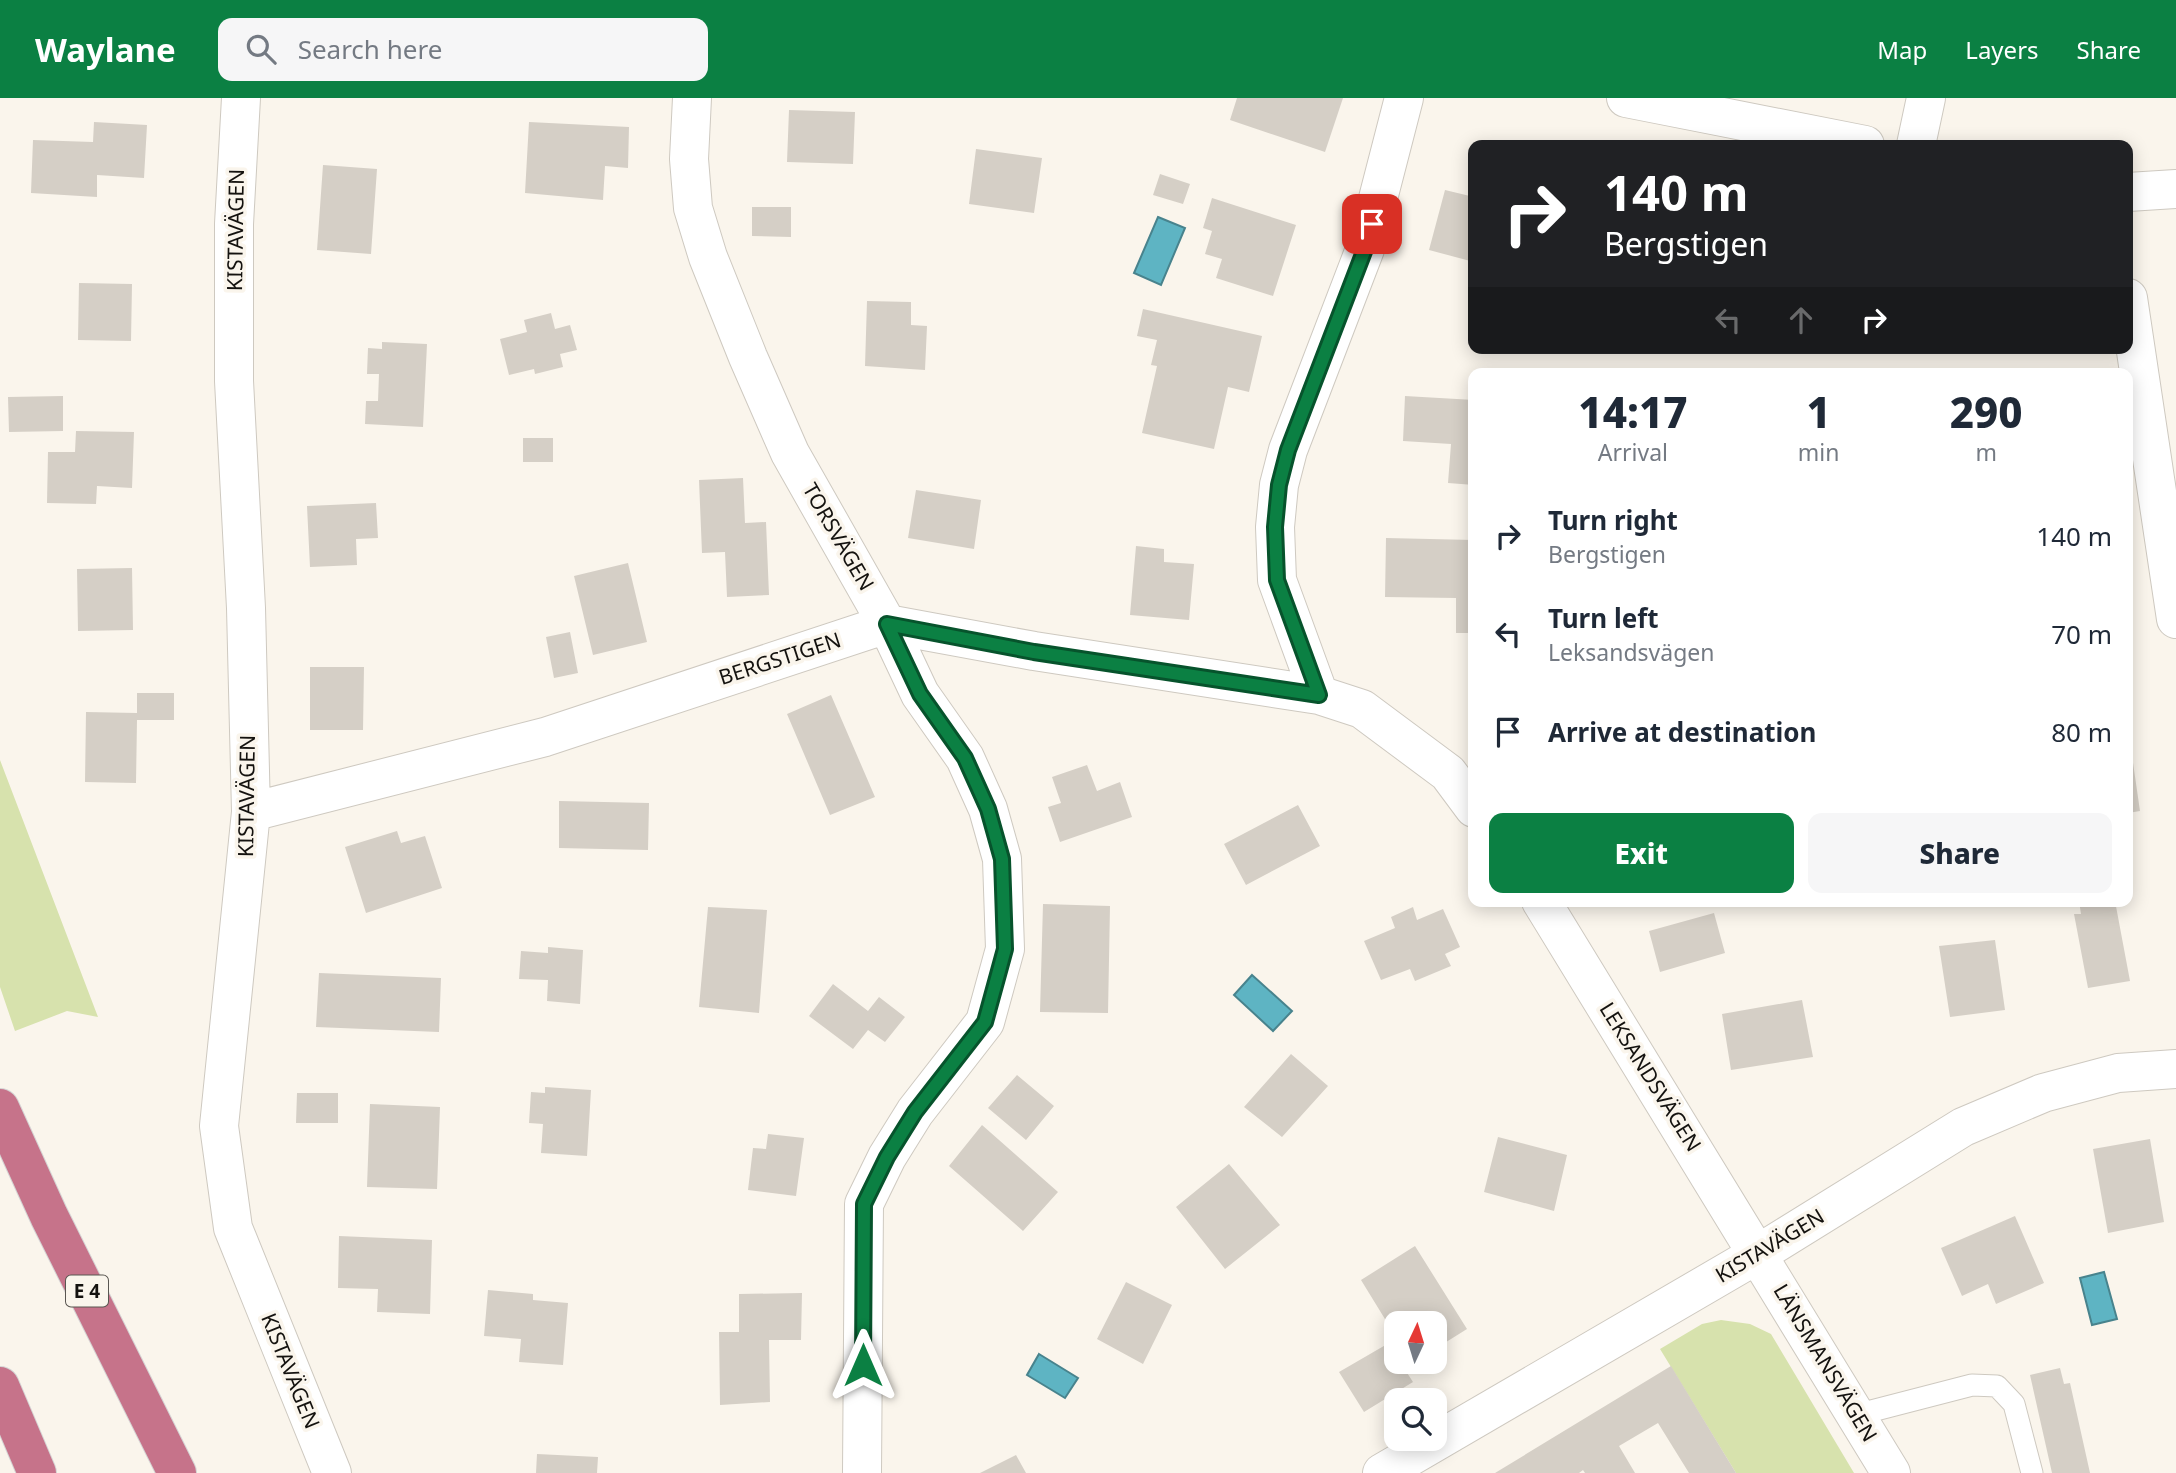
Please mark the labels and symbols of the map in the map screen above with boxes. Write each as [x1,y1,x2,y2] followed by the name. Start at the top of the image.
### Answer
[220,169,250,291] street label: KISTAVÄGEN
[1342,194,1402,254] pin
[797,478,881,595] street label: TORSVÄGEN
[715,625,844,691] street label: BERGSTIGEN
[231,735,261,857] street label: KISTAVÄGEN
[1594,996,1708,1156] street label: LEKSANDSVÄGEN
[1710,1202,1829,1289] street label: KISTAVÄGEN
[66,1275,108,1306] road number: E 4
[1768,1278,1884,1447] street label: LÄNSMANSVÄGEN
[255,1309,327,1432] street label: KISTAVÄGEN
[1384,1311,1447,1374] north arrow
[826,1328,900,1402] position arrow

